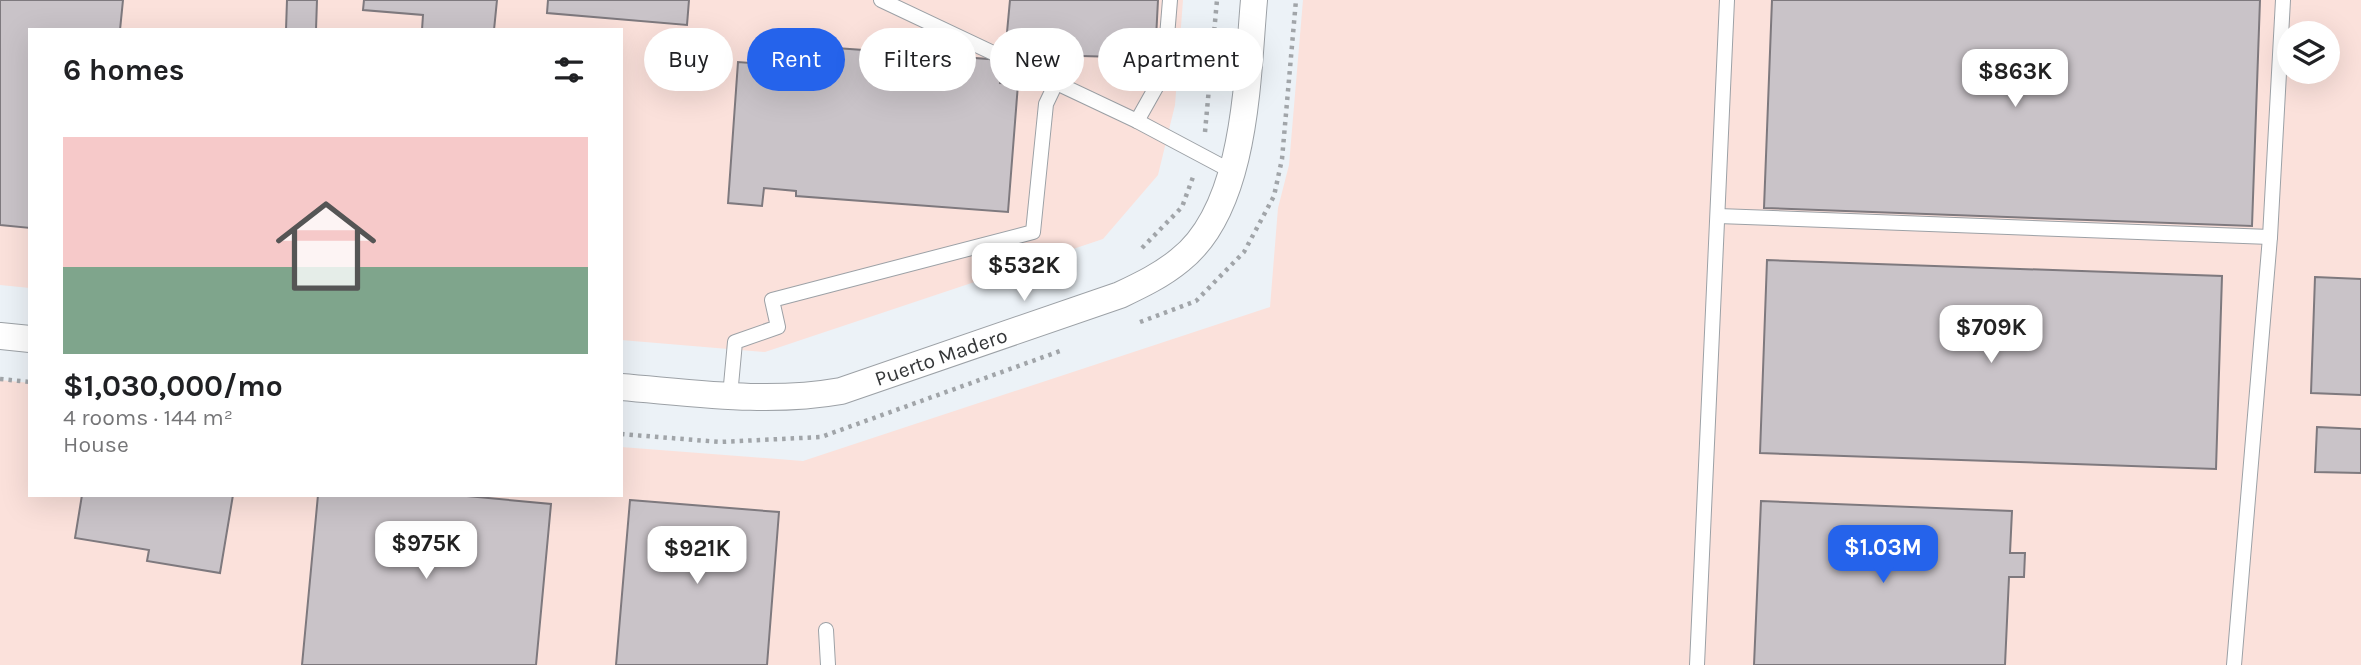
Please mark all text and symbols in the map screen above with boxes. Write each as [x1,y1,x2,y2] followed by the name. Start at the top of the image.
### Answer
[2277,21,2340,84] map controls
[2277,21,2340,84] button: layers
[644,28,733,91] chip: Buy
[747,28,845,91] chip: Rent
[859,28,976,91] chip: Filters
[990,28,1084,91] chip: New
[1098,28,1263,91] chip: Apartment
[1966,50,2064,109] pin: $863K
[550,51,588,89] icon: filters
[63,52,185,88] text: 6 homes
[1978,58,2052,85] text: $863K
[263,183,389,309] icon: home
[975,244,1073,303] pin: $532K
[988,252,1060,279] text: $532K
[1942,306,2040,365] pin: $709K
[1956,314,2026,341] text: $709K
[872,323,1010,391] street label: Puerto Madero
[63,368,283,404] text: $1,030,000/mo
[63,404,233,431] text: 4 rooms · 144 m²
[63,431,129,458] text: House
[377,522,475,581] pin: $975K
[648,526,746,586] pin: $921K
[1826,526,1940,585] pin: $1.03M
[391,530,461,557] text: $975K
[1844,534,1922,561] text: $1.03M
[663,535,731,562] text: $921K

